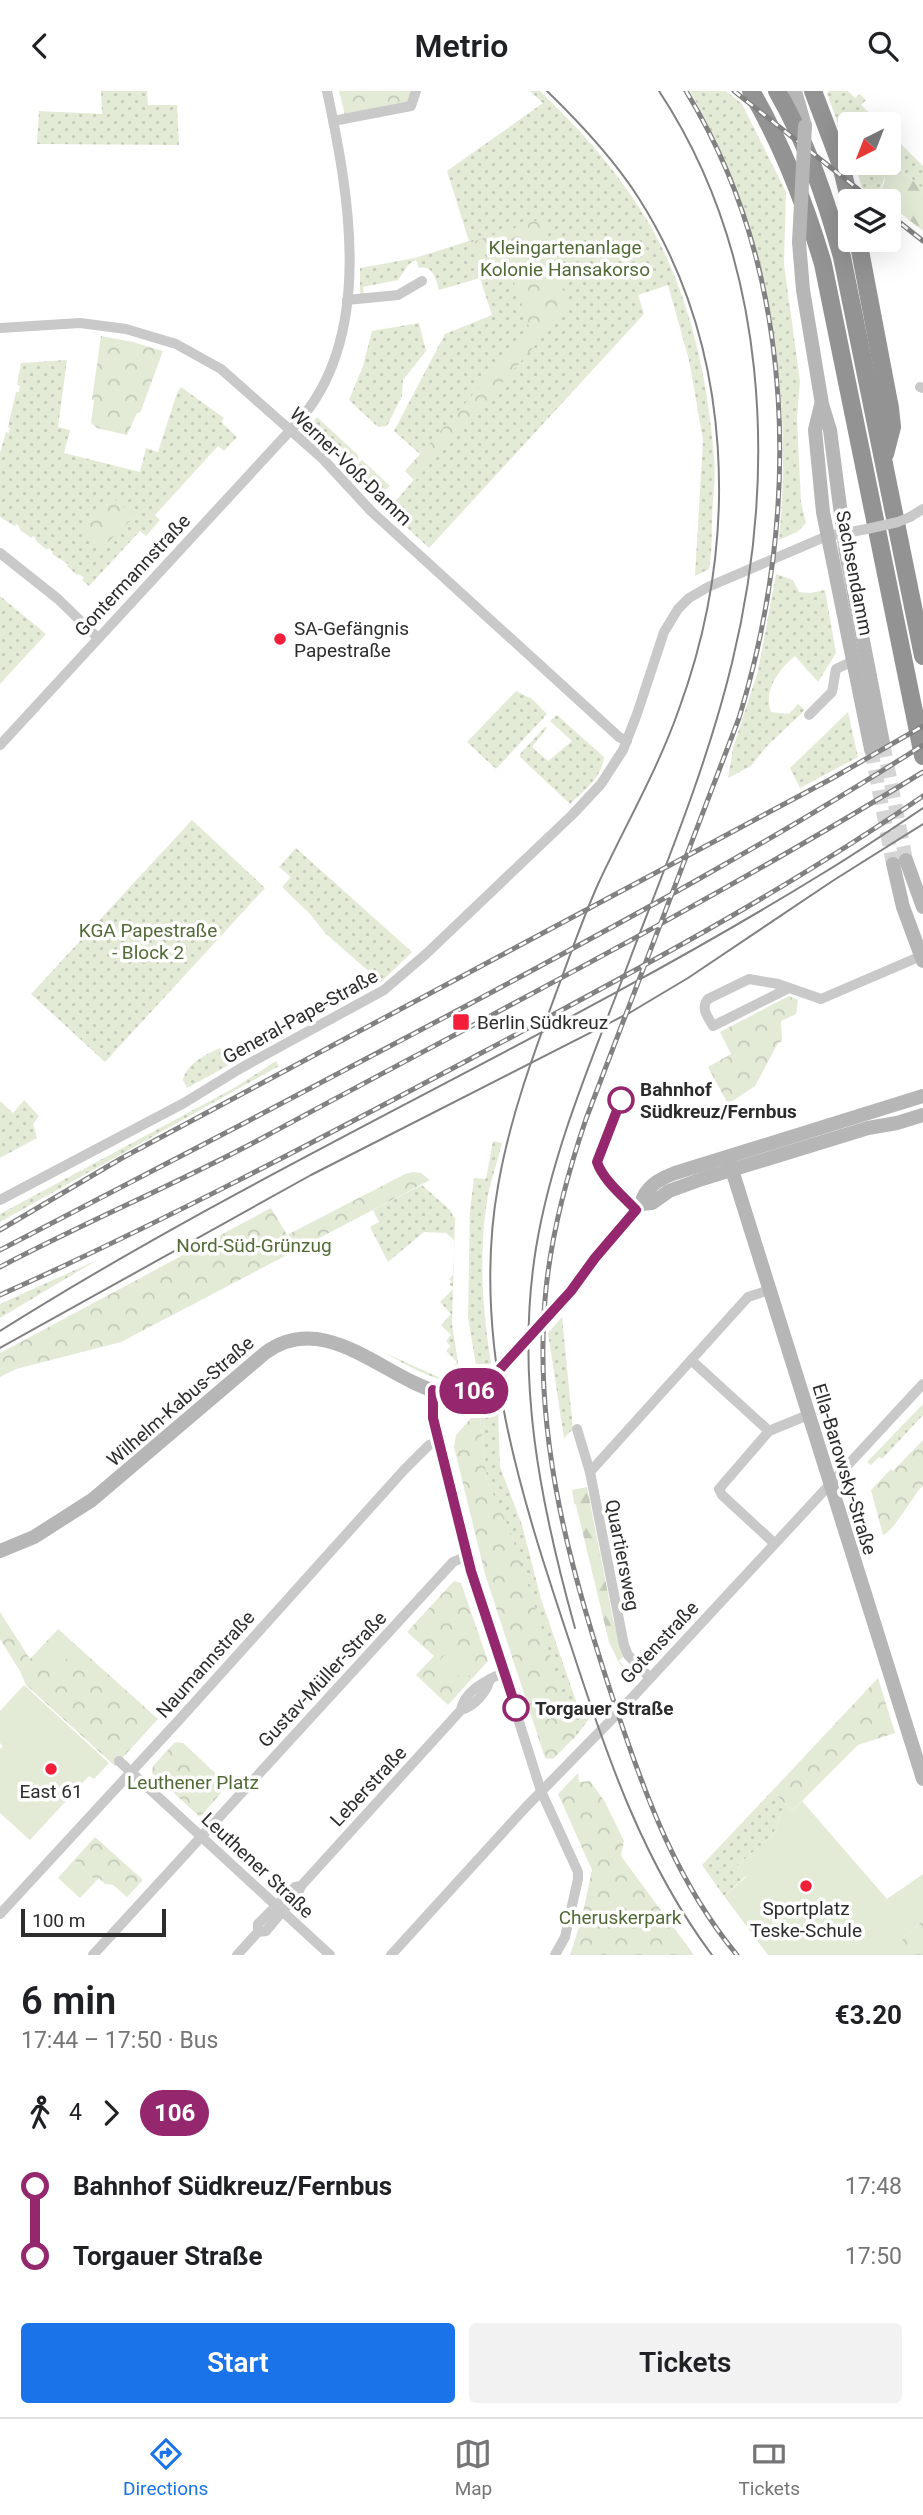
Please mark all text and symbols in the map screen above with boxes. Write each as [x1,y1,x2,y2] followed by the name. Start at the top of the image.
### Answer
[21,27,59,65] icon: back
[415,27,508,65] text: Metrio
[864,27,902,65] icon: search
[838,112,901,175] north arrow
[838,112,901,252] map controls
[838,189,901,252] button: layers
[480,236,650,281] park label: Kleingartenanlage Kolonie Hansakorso
[285,402,416,530] street label: Werner-Voß-Damm
[70,509,195,641] street label: Gontermannstraße
[831,509,878,638] street label: Sachsendamm
[294,617,409,662] place label: SA-Gefängnis Papestraße
[272,631,288,647] marker: SA-Gefängnis Papestraße
[79,919,217,964] park label: KGA Papestraße - Block 2
[219,964,382,1069] street label: General-Pape-Straße
[477,1011,608,1034] place label: Berlin Südkreuz
[451,1012,471,1032] marker: Berlin Südkreuz
[640,1078,797,1123] place label: Bahnhof Südkreuz/Fernbus
[608,1087,634,1113] marker: Bahnhof Südkreuz/Fernbus
[176,1234,332,1257] park label: Nord-Süd-Grünzug
[102,1331,258,1471] street label: Wilhelm-Kabus-Straße
[434,1368,514,1414] line badge: 106
[453,1377,495,1405] text: 106
[807,1381,882,1558] street label: Ella-Barowsky-Straße
[600,1497,645,1613] street label: Quartiersweg
[615,1596,703,1688] street label: Gotenstraße
[151,1606,259,1723] street label: Naumannstraße
[253,1607,391,1752] street label: Gustav-Müller-Straße
[503,1695,529,1721] marker: Torgauer Straße
[535,1697,674,1720] place label: Torgauer Straße
[325,1741,411,1831] street label: Leberstraße
[43,1761,59,1777] marker: East 61
[127,1771,259,1794] park label: Leuthener Platz
[19,1780,83,1803] place label: East 61
[197,1808,318,1923] street label: Leuthener Straße
[798,1878,814,1894] marker: Sportplatz Teske-Schule
[750,1897,862,1942] place label: Sportplatz Teske-Schule
[21,1906,166,1938] scale bar
[559,1906,682,1929] park label: Cheruskerpark
[32,1909,85,1932] text: 100 m
[21,1979,116,2023] text: 6 min
[835,2000,902,2030] text: €3.20
[21,2027,218,2054] text: 17:44 – 17:50 · Bus
[21,2094,59,2132] icon: walk
[92,2094,130,2132] icon: forward
[69,2099,82,2126] text: 4
[154,2099,195,2127] text: 106
[73,2171,392,2201] text: Bahnhof Südkreuz/Fernbus
[845,2173,902,2200] text: 17:48
[73,2241,263,2271] text: Torgauer Straße
[845,2243,902,2270] text: 17:50
[21,2323,455,2403] button: Start
[469,2323,902,2403] button: Tickets
[123,2435,208,2500] tab: Directions
[454,2435,492,2500] tab: Map
[739,2435,800,2500] tab: Tickets

